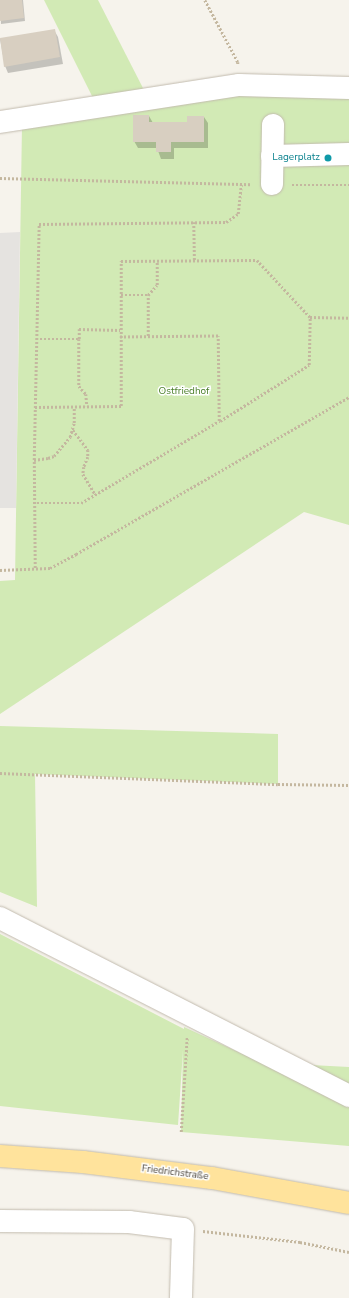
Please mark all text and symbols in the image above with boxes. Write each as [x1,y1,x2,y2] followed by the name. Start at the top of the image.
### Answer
[272,152,320,164] place label: Lagerplatz
[323,153,333,163] marker: Lagerplatz
[159,386,209,398] park label: Ostfriedhof
[141,1163,209,1183] street label: Friedrichstraße

